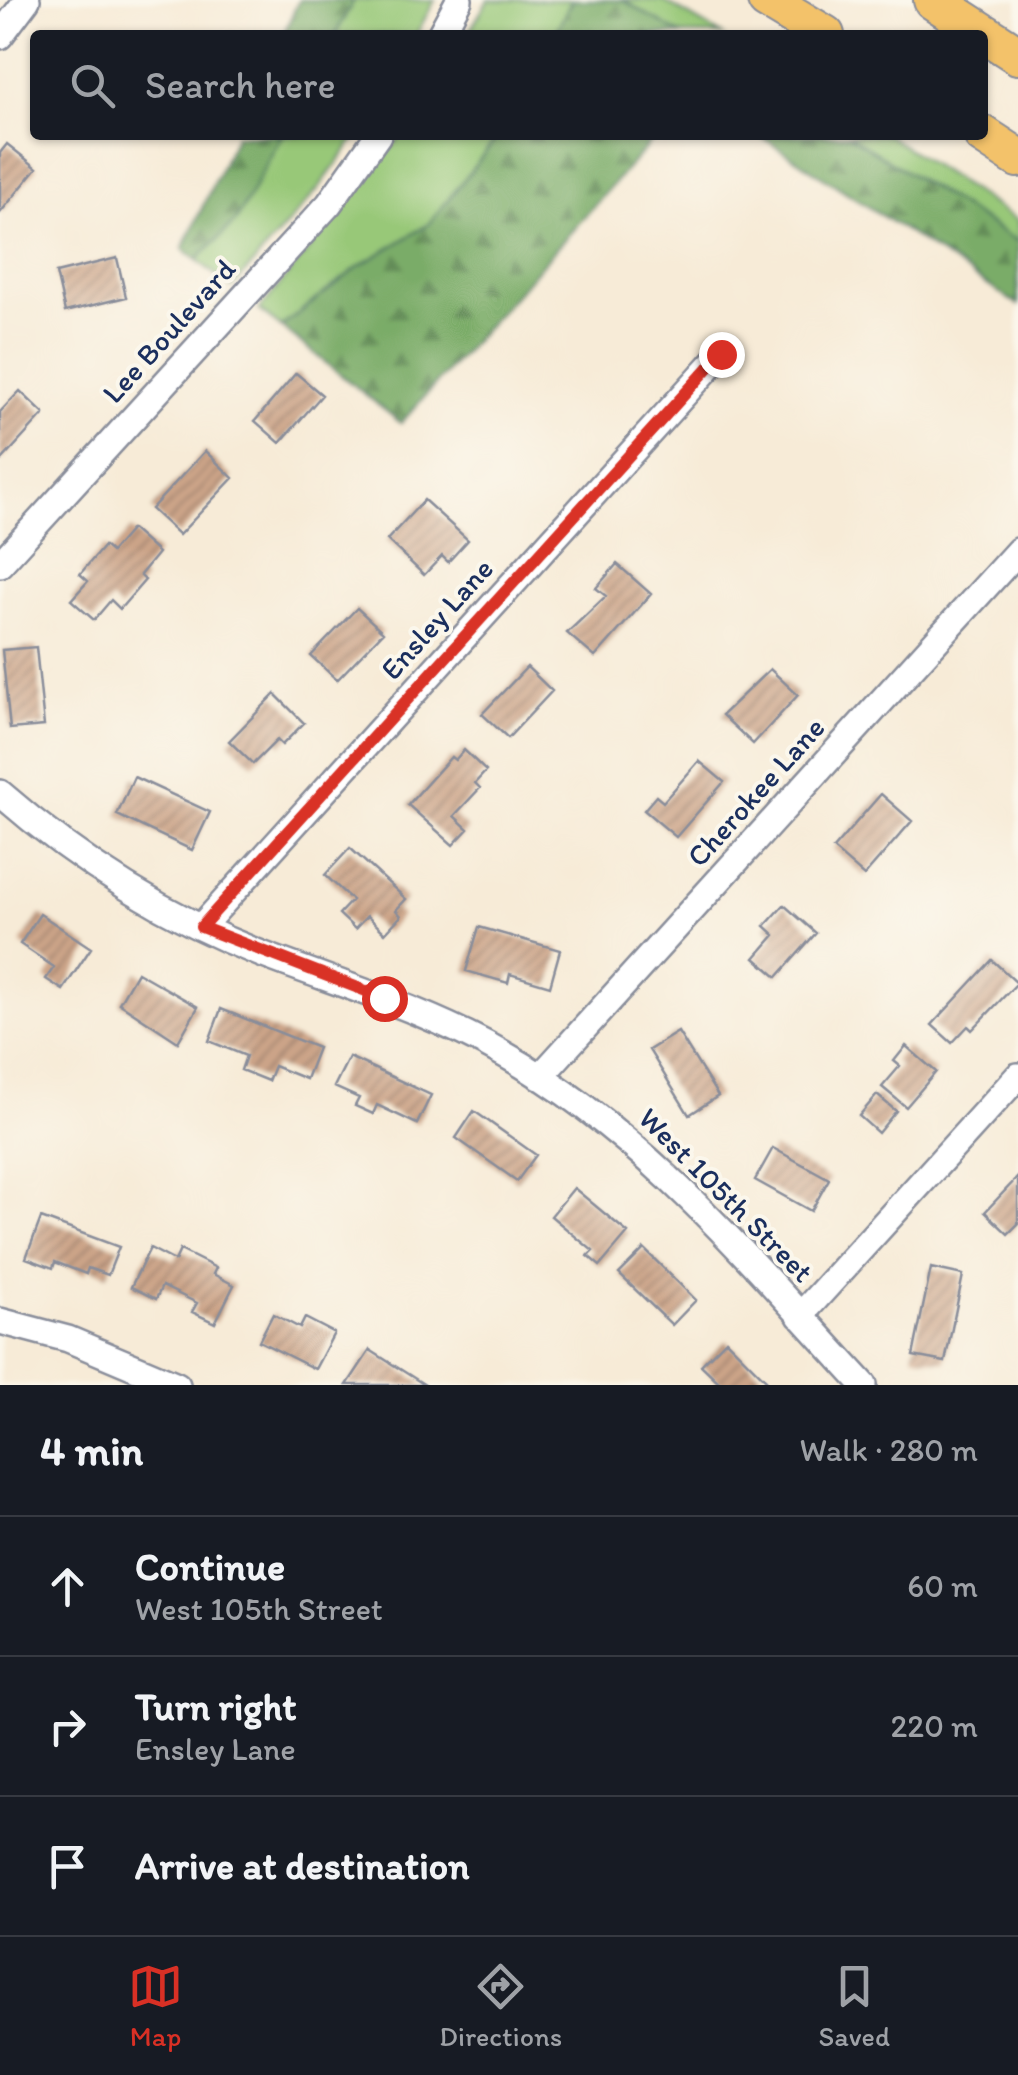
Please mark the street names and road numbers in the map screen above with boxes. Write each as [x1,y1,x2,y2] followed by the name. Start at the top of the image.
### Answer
[94,250,244,411] street label: Lee Boulevard
[372,550,501,687] street label: Ensley Lane
[679,709,832,874] street label: Cherokee Lane
[631,1099,822,1290] street label: West 105th Street

